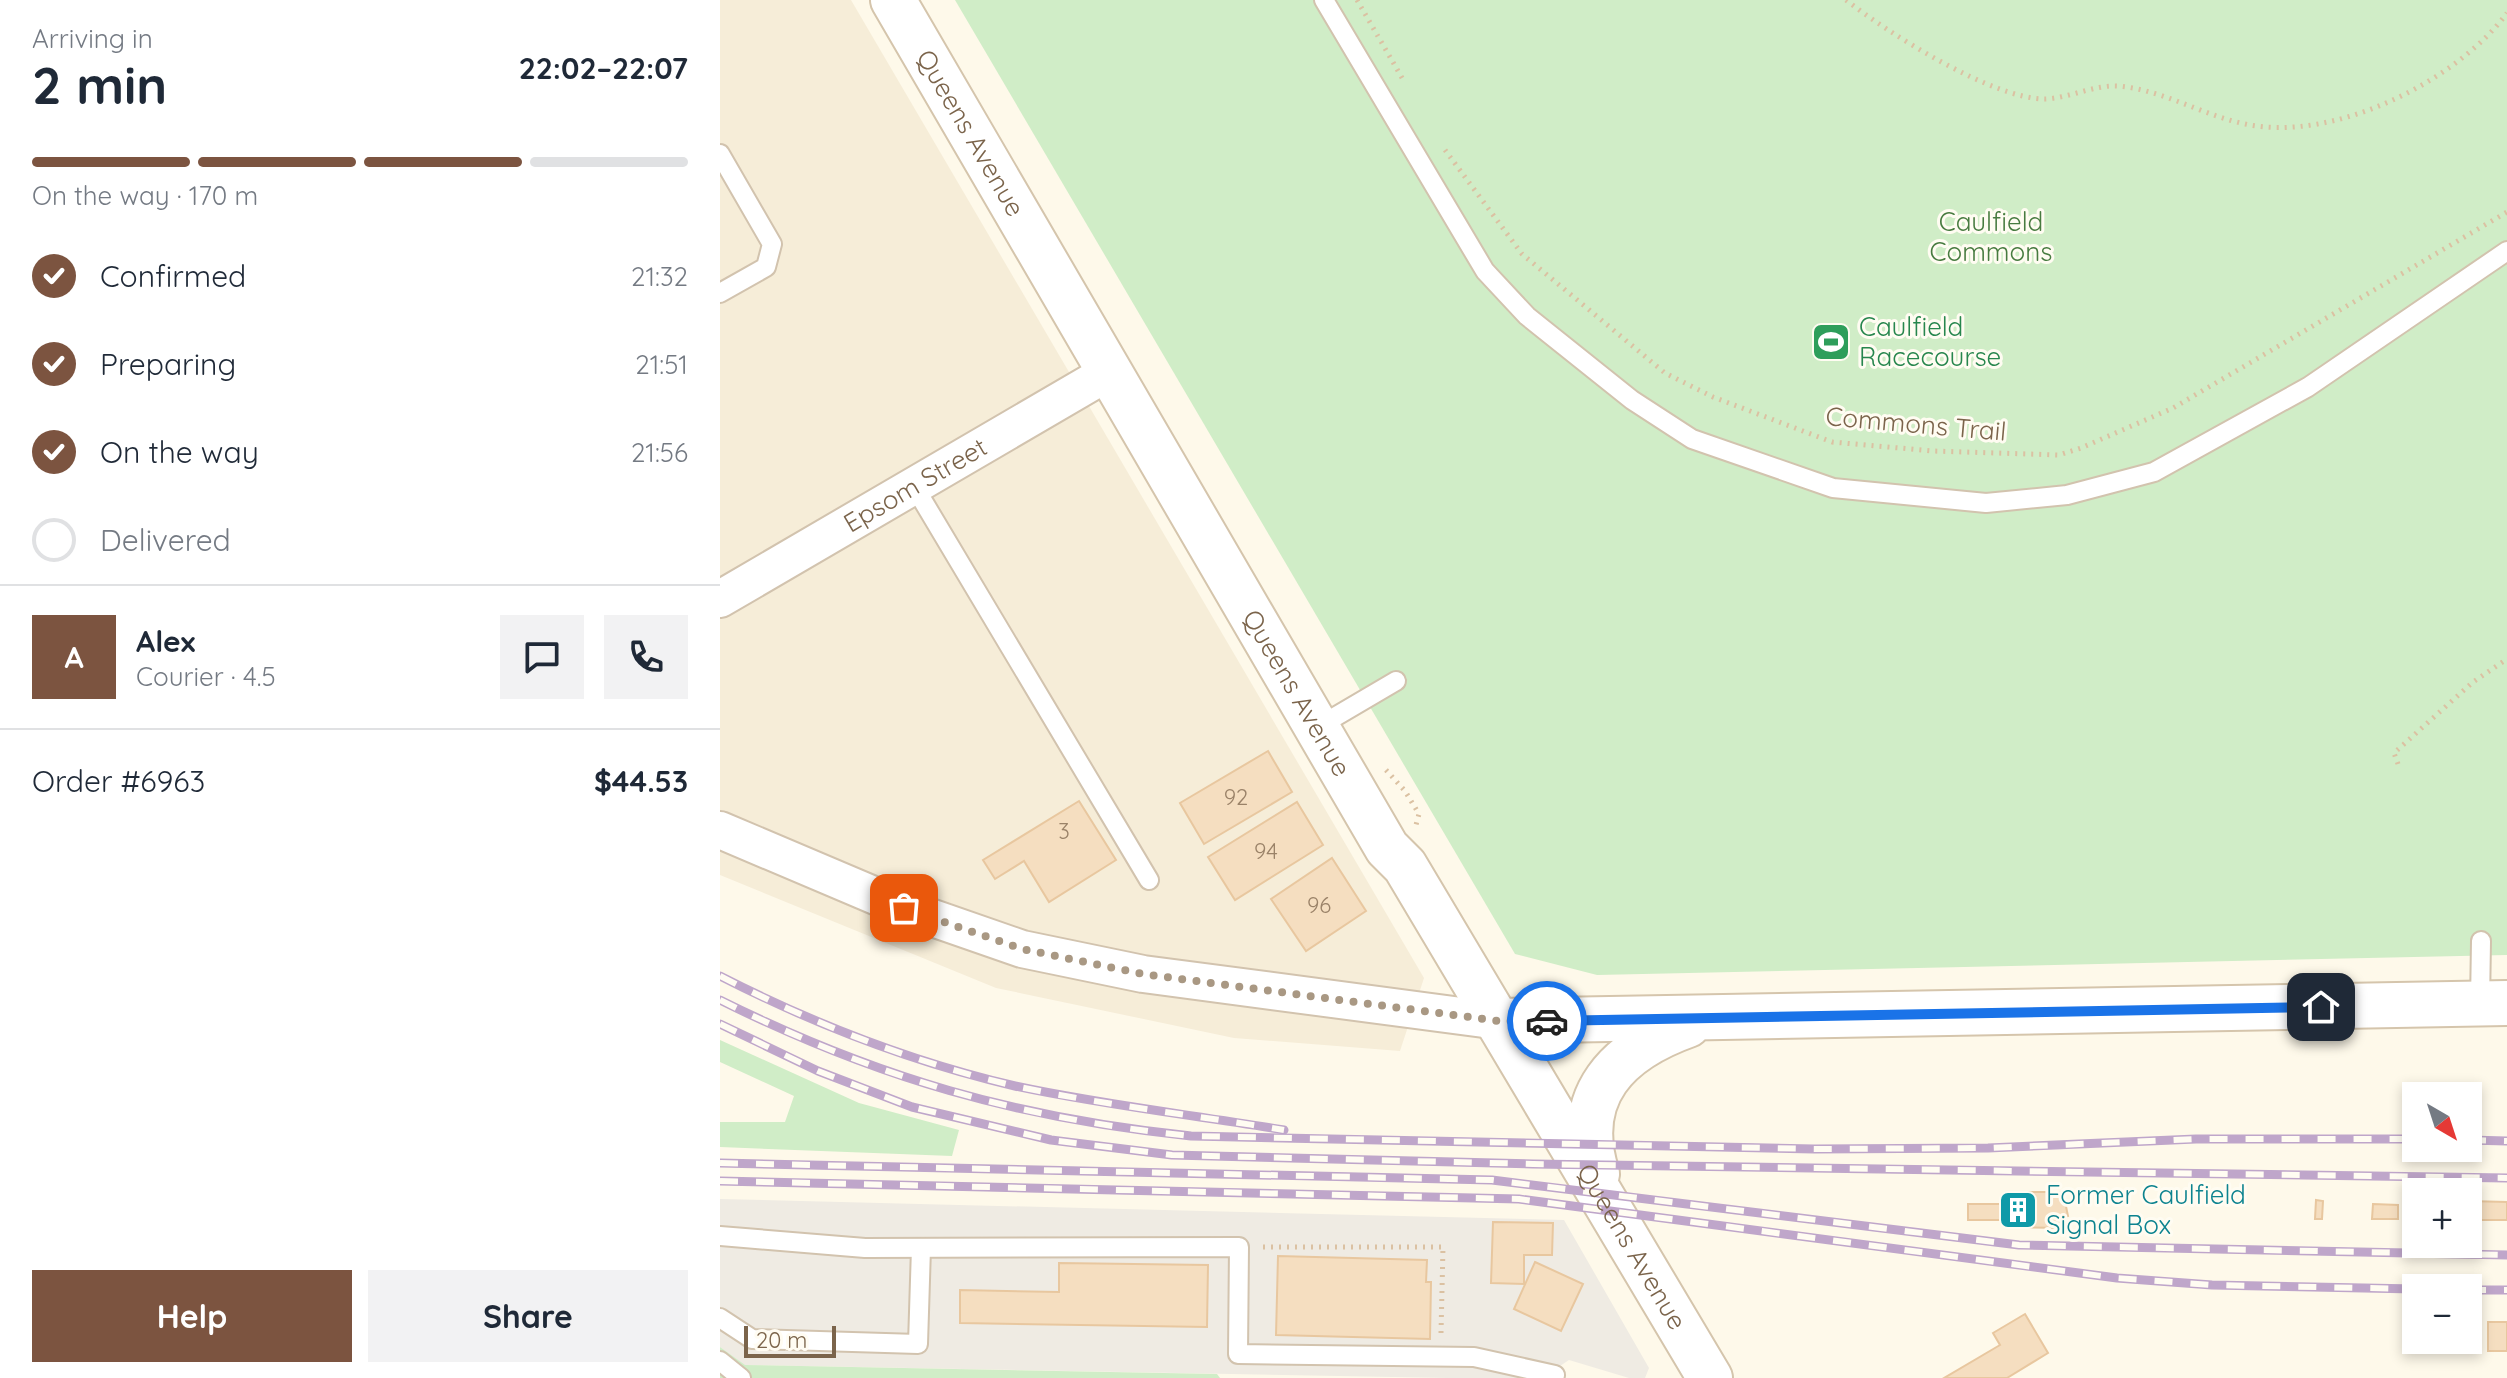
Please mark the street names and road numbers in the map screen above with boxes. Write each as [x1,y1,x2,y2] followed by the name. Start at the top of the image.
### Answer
[909,43,1032,222] street label: Queens Avenue
[1824,399,2008,448] street label: Commons Trail
[837,430,993,539] street label: Epsom Street
[1236,603,1359,782] street label: Queens Avenue
[1570,1157,1694,1336] street label: Queens Avenue

